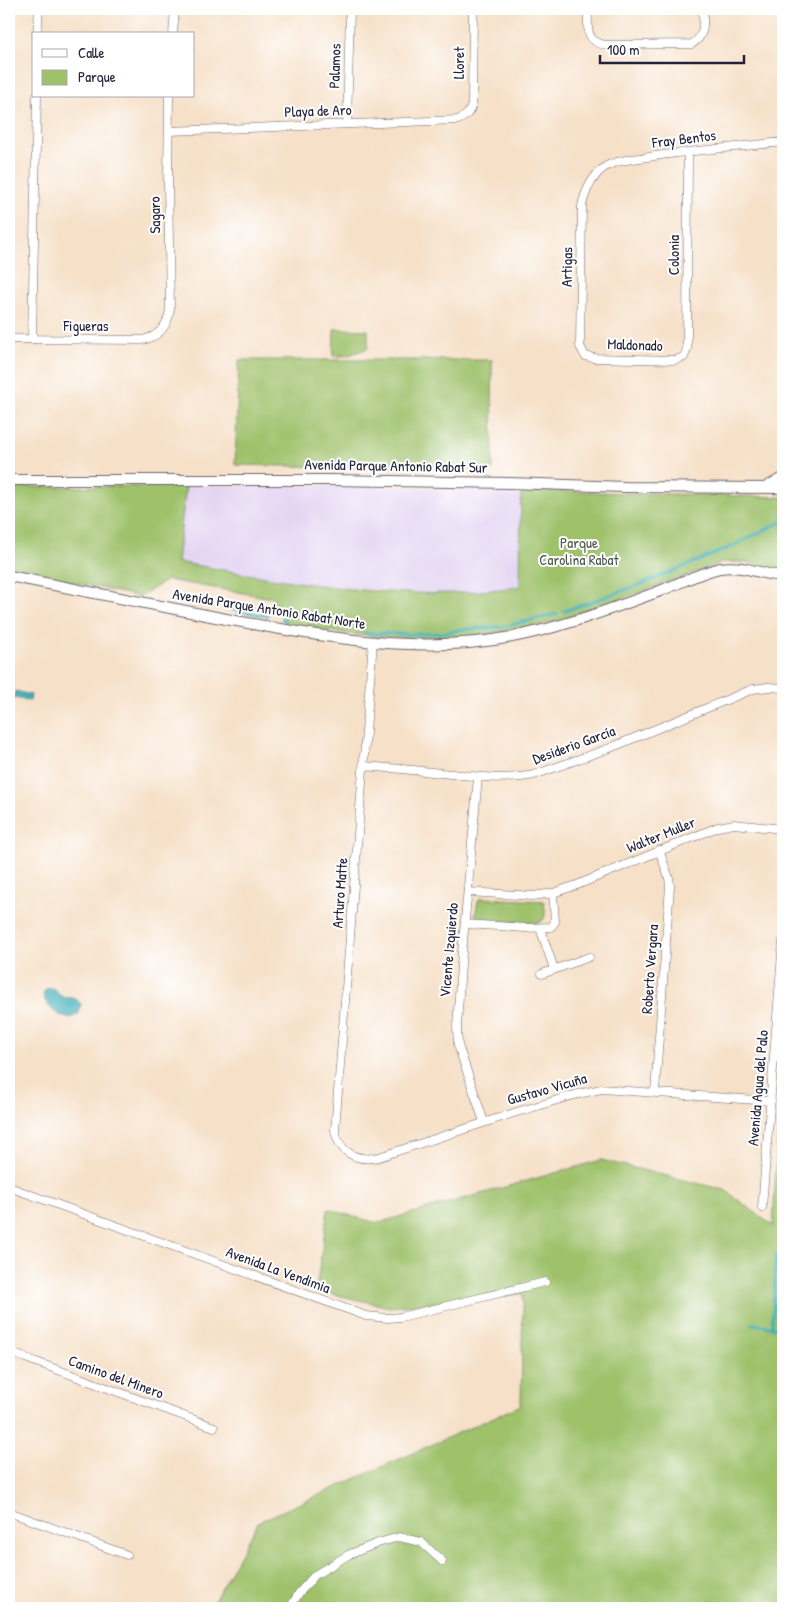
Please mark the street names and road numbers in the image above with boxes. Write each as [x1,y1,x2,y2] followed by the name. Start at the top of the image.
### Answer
[323,43,346,89] street label: Palamos
[448,46,469,79] street label: Lloret
[284,99,352,122] street label: Playa de Aro
[650,124,717,153] street label: Fray Bentos
[144,196,165,234] street label: Sagaro
[663,235,684,275] street label: Colonia
[556,247,577,287] street label: Artigas
[62,315,109,336] street label: Figueras
[607,333,663,356] street label: Maldonado
[304,453,488,478] street label: Avenida Parque Antonio Rabat Sur
[171,583,367,634] street label: Avenida Parque Antonio Rabat Norte
[530,720,618,769] street label: Desiderio García
[623,811,699,858] street label: Walter Muller
[327,857,352,929] street label: Arturo Matte
[434,902,463,998] street label: Vicente Izquierdo
[636,923,663,1015] street label: Roberto Vergara
[742,1029,773,1147] street label: Avenida Agua del Palo
[505,1067,589,1110] street label: Gustavo Vicuña
[223,1241,333,1298] street label: Avenida La Vendimia
[66,1350,167,1404] street label: Camino del Minero

